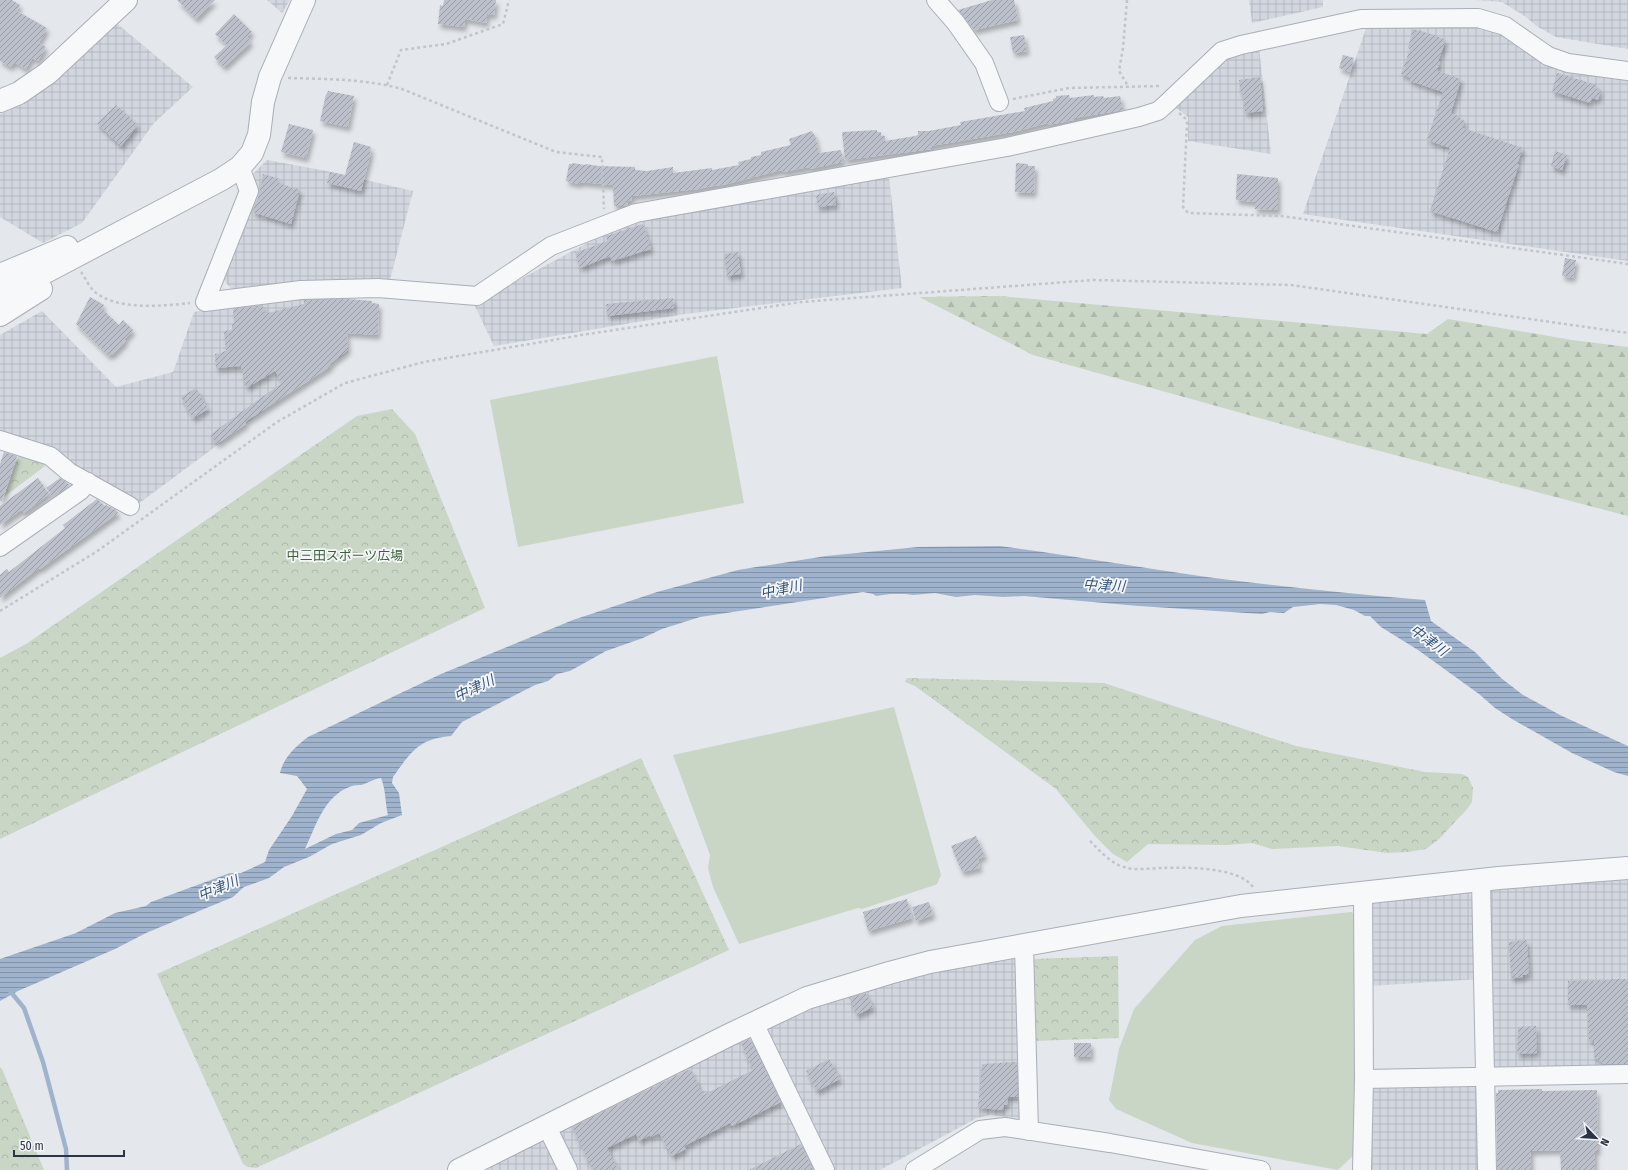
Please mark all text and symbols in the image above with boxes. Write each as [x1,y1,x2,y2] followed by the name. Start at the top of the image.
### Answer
[287,548,403,563] park label: 中三田スポーツ広場
[759,576,805,602] water label: 中津川
[1083,576,1127,595] water label: 中津川
[1407,621,1452,661] water label: 中津川
[452,671,499,705] water label: 中津川
[196,872,243,904] water label: 中津川
[1576,1118,1616,1158] north arrow
[14,1132,124,1158] scale bar
[1597,1136,1612,1148] text: N
[20,1139,44,1153] text: 50 m

